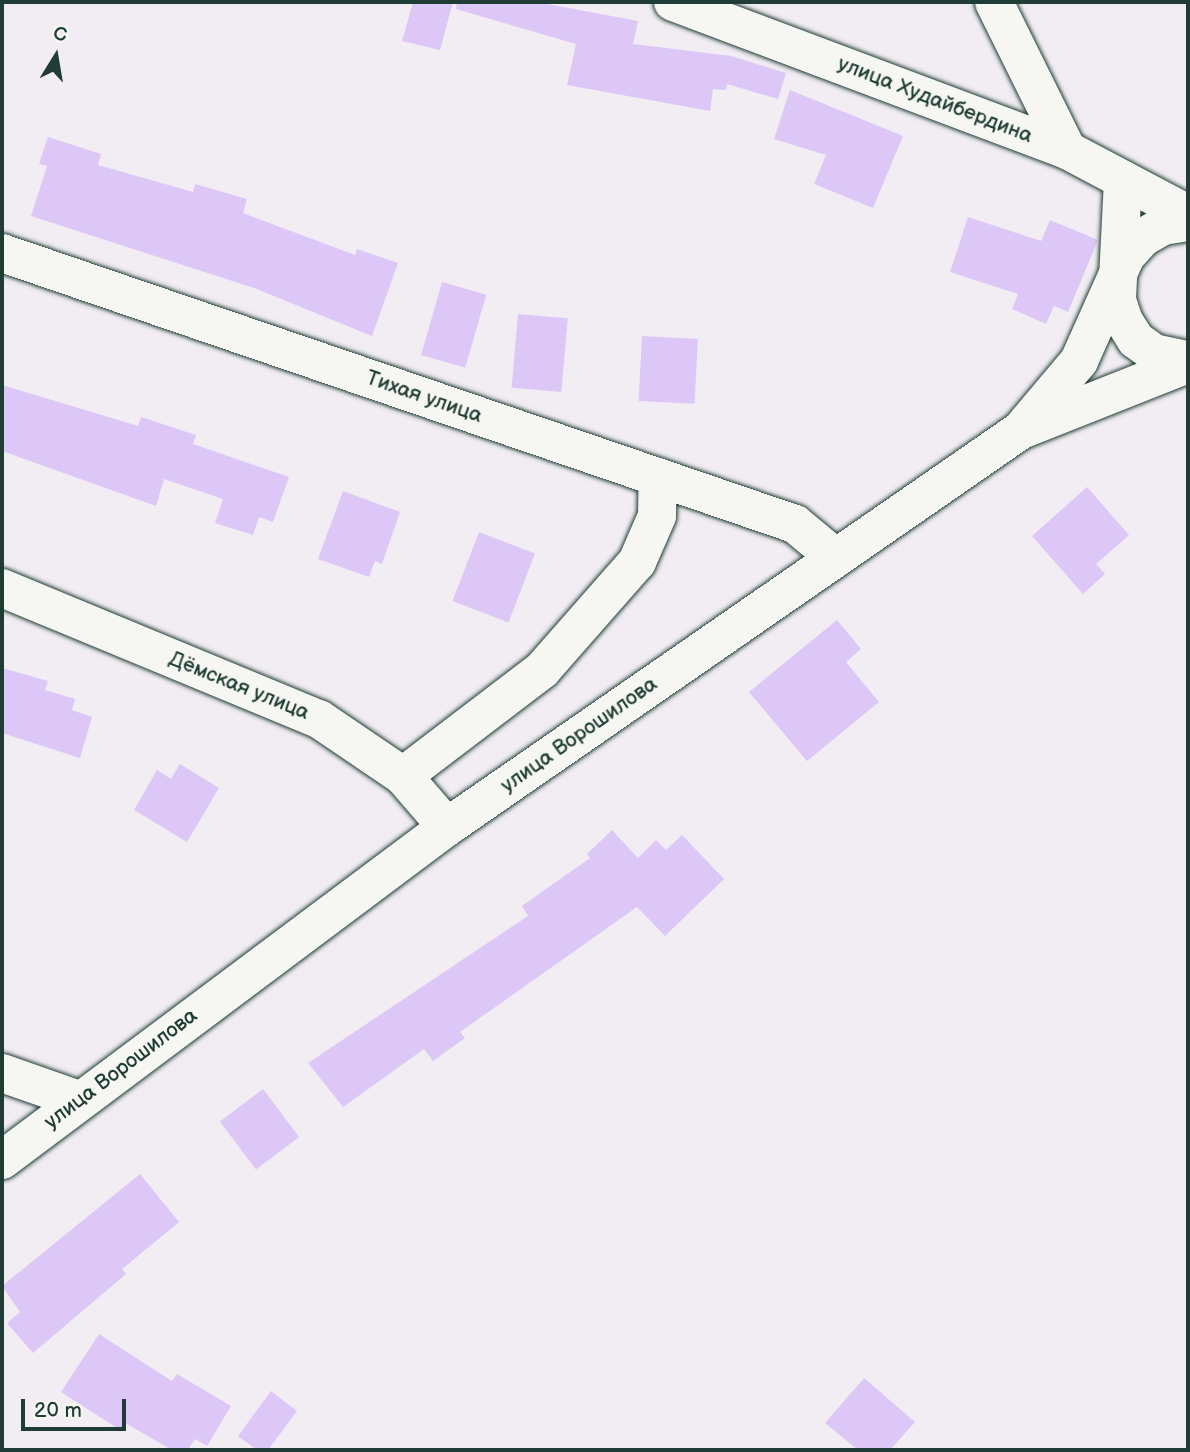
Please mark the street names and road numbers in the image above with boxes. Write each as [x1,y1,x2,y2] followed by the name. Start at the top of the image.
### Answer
[834,51,1036,149] street label: улица Худайбердина
[363,365,485,429] street label: Тихая улица
[165,646,313,726] street label: Дёмская улица
[496,672,662,798] street label: улица Ворошилова
[40,1003,202,1135] street label: улица Ворошилова

